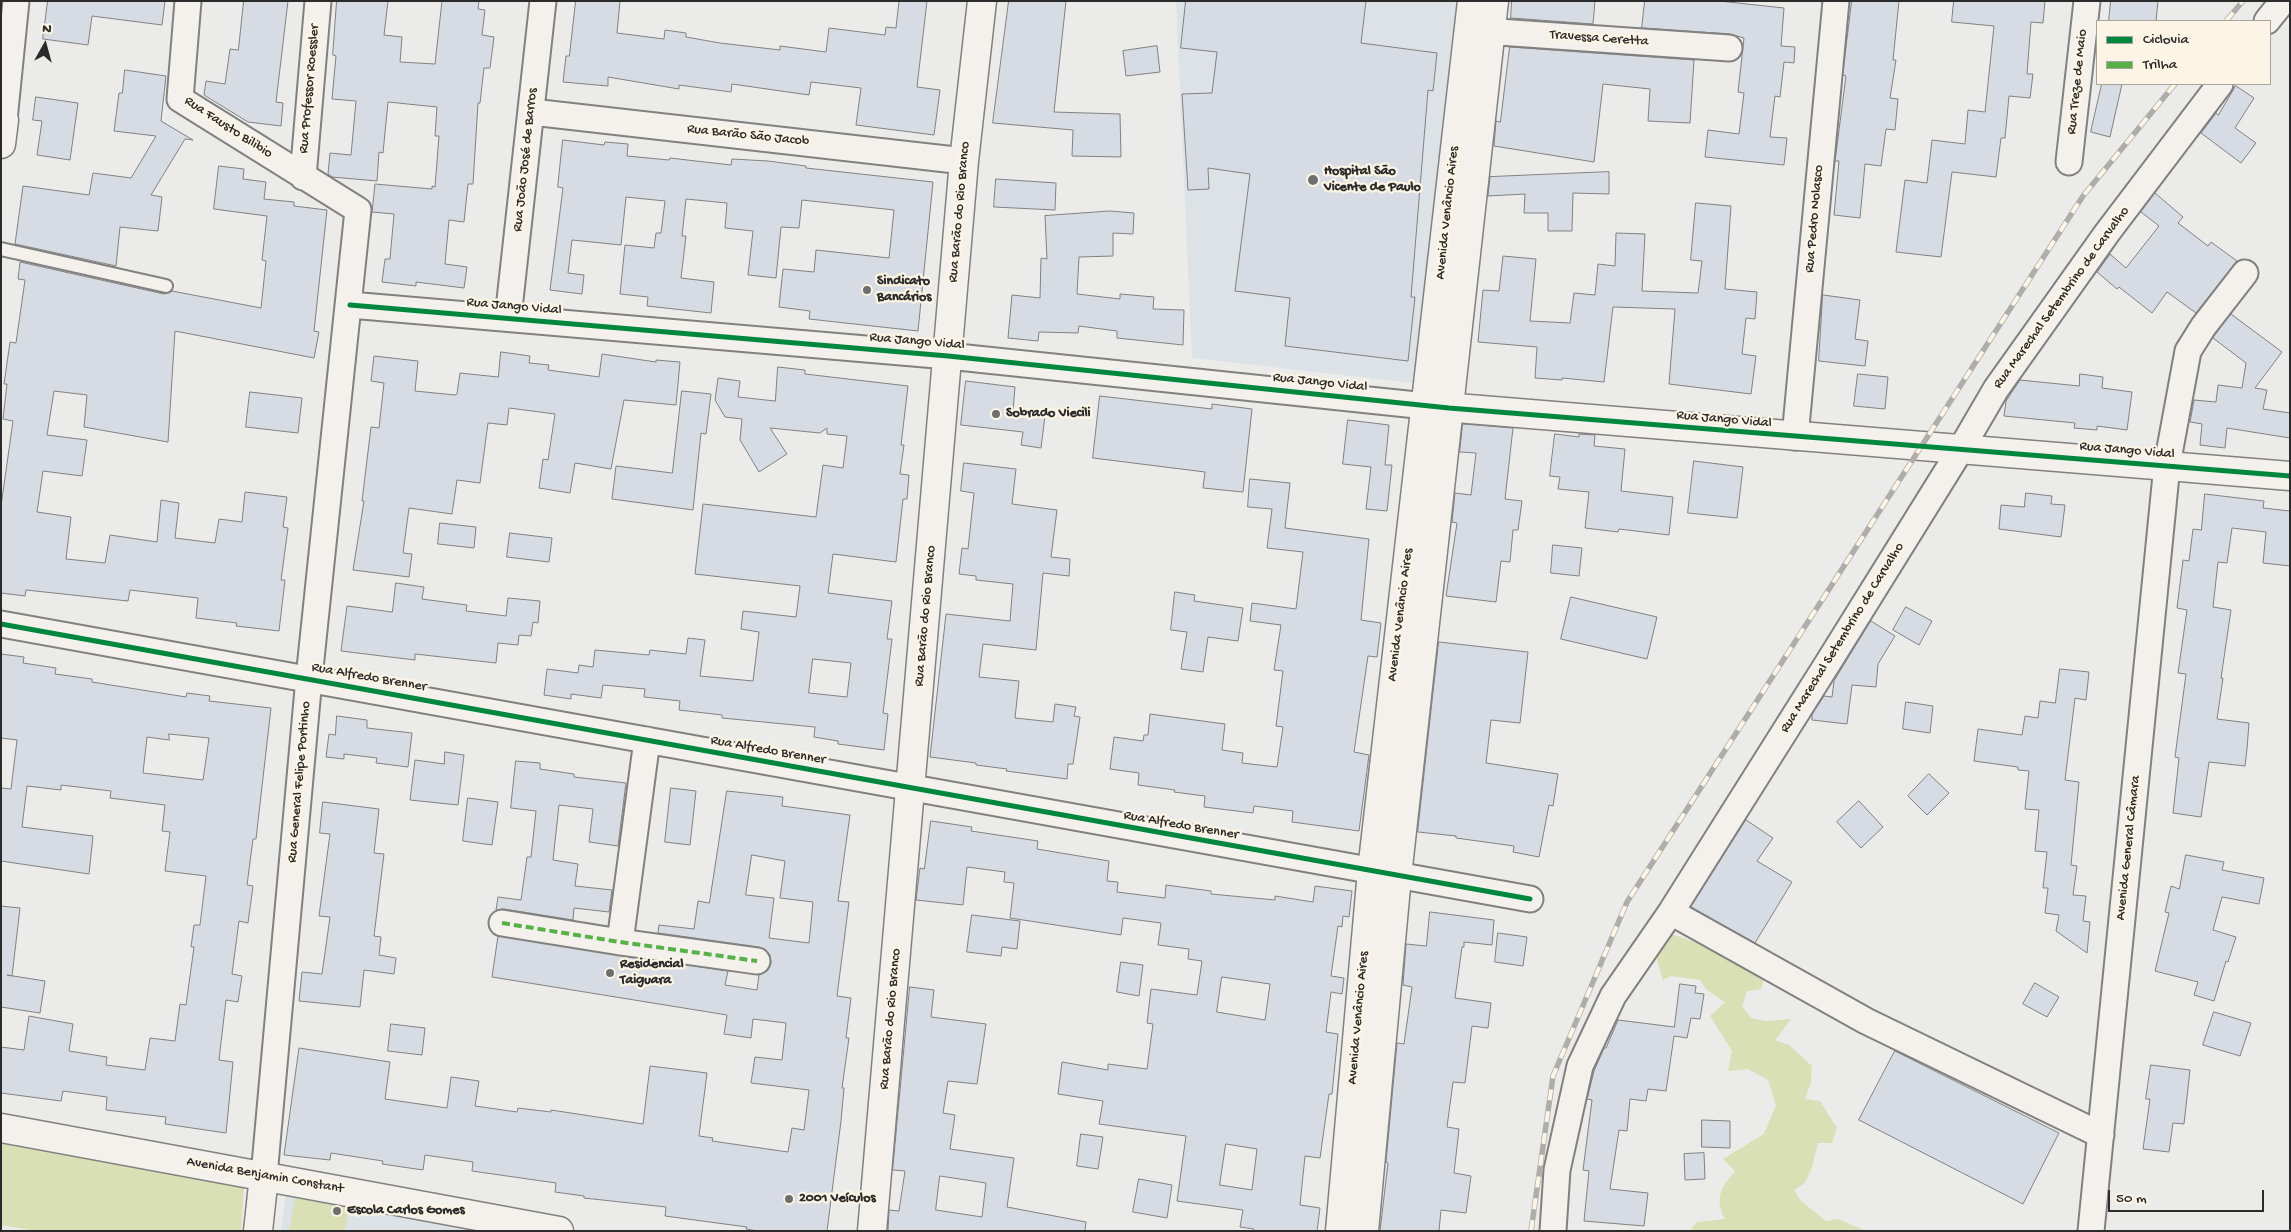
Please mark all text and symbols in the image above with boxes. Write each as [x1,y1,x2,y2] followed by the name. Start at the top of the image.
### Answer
[20,20,70,70] north arrow
[2096,20,2271,85] legend
[41,21,52,39] text: N
[296,24,324,154] street label: Rua Professor Roessler
[1549,27,1649,51] street label: Travessa Ceretta
[2064,29,2092,135] street label: Rua Treze de Maio
[2143,31,2189,49] text: Ciclovia
[2143,56,2177,74] text: Trilha
[510,87,542,233] street label: Rua João José de Barros
[181,93,275,163] street label: Rua Fausto Bilibio
[686,121,810,151] street label: Rua Barão São Jacob
[945,141,975,283] street label: Rua Barão do Rio Branco
[1433,146,1463,280] street label: Avenida Venâncio Aires
[1324,164,1421,196] place label: Hospital São Vicente de Paulo
[1802,164,1828,274] street label: Rua Pedro Nolasco
[1306,173,1320,187] marker: Hospital São Vicente de Paulo
[1990,204,2134,392] street label: Rua Marechal Setembrino de Carvalho
[877,274,932,306] place label: Sindicato Bancários
[861,284,873,296] marker: Sindicato Bancários
[466,294,562,320] street label: Rua Jango Vidal
[869,329,965,355] street label: Rua Jango Vidal
[1272,370,1368,396] street label: Rua Jango Vidal
[1006,406,1091,422] place label: Sobrado Viecili
[1676,407,1772,433] street label: Rua Jango Vidal
[990,408,1002,420] marker: Sobrado Viecili
[2079,438,2175,464] street label: Rua Jango Vidal
[1777,540,1909,736] street label: Rua Marechal Setembrino de Carvalho
[911,545,941,687] street label: Rua Barão do Rio Branco
[1385,548,1417,682] street label: Avenida Venâncio Aires
[310,660,428,696] street label: Rua Alfredo Brenner
[285,701,315,863] street label: Rua General Felipe Portinho
[709,733,827,769] street label: Rua Alfredo Brenner
[2113,775,2145,921] street label: Avenida General Câmara
[1122,808,1240,844] street label: Rua Alfredo Brenner
[876,948,906,1090] street label: Rua Barão do Rio Branco
[1345,951,1373,1085] street label: Avenida Venâncio Aires
[620,957,683,990] place label: Residencial Taiguara
[604,967,616,979] marker: Residencial Taiguara
[185,1154,345,1198] street label: Avenida Benjamin Constant
[2111,1180,2267,1212] scale bar
[2116,1190,2147,1208] text: 50 m
[799,1191,876,1207] place label: 2001 Veículos
[783,1193,795,1205] marker: 2001 Veículos
[347,1203,465,1219] place label: Escola Carlos Gomes
[331,1205,343,1217] marker: Escola Carlos Gomes

